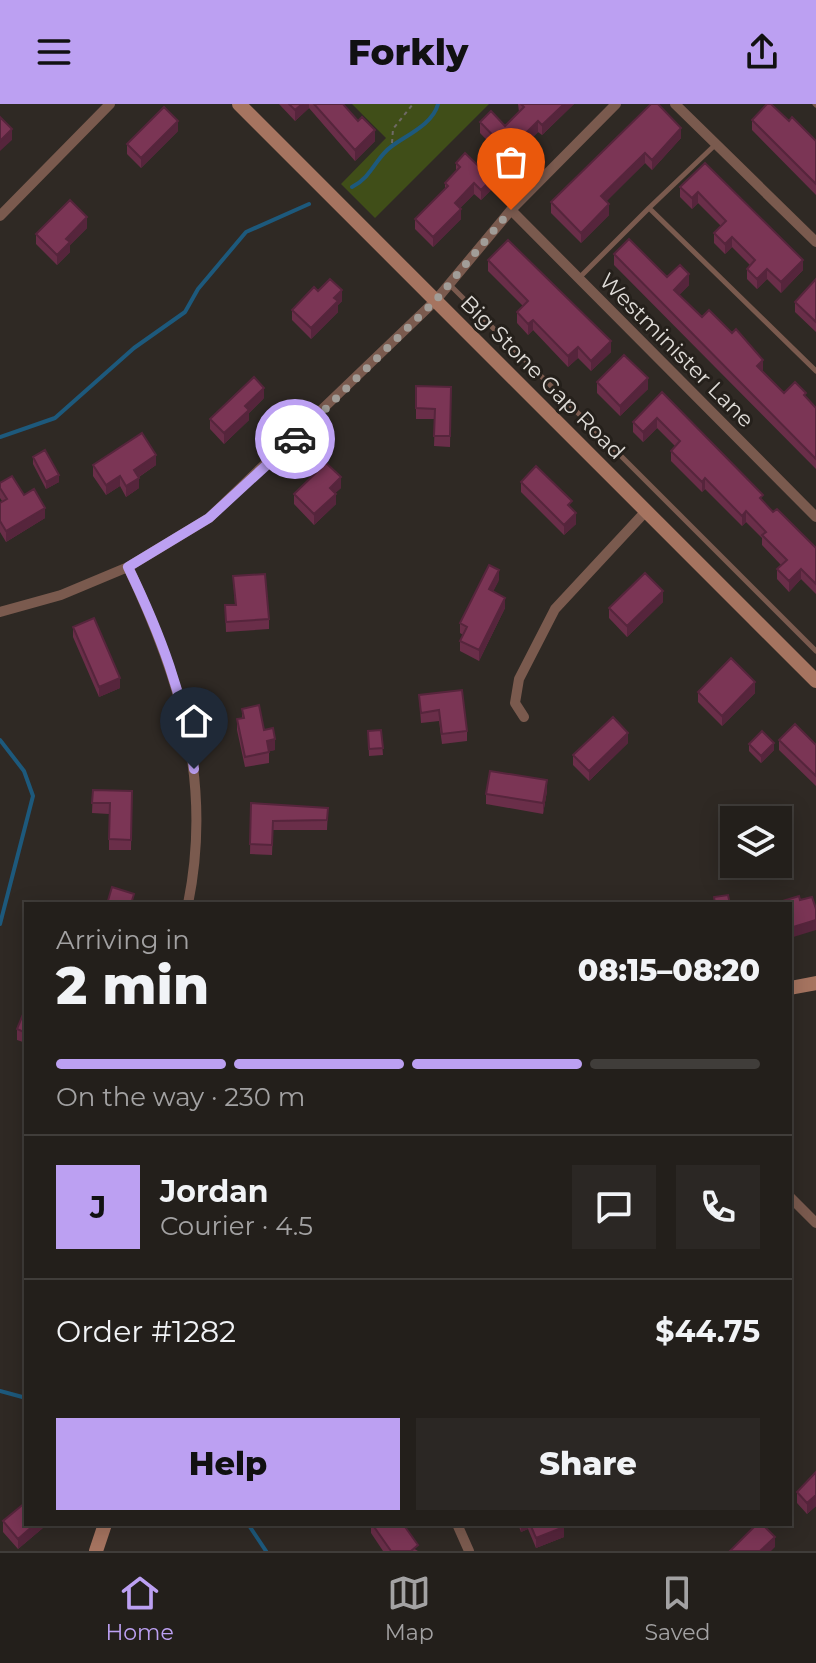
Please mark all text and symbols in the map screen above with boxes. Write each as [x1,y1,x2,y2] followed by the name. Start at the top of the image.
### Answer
[32,30,76,74] icon: menu
[348,30,468,74] text: Forkly
[740,30,784,74] icon: share
[477,128,545,210] pin
[489,140,533,184] icon: bag
[594,267,760,433] street label: Westminister Lane
[455,290,630,465] street label: Big Stone Gap Road
[255,399,335,479] courier
[273,417,317,461] icon: car
[160,687,228,769] pin
[172,699,216,743] icon: home
[720,806,792,878] map controls
[720,806,792,878] button: layers
[56,924,190,956] text: Arriving in
[578,952,760,989] text: 08:15–08:20
[56,954,209,1017] text: 2 min
[56,1081,305,1113] text: On the way · 230 m
[572,1165,656,1249] button: chat
[676,1165,760,1249] button: phone
[160,1173,269,1210] text: Jordan
[90,1189,106,1226] text: J
[160,1210,313,1242] text: Courier · 4.5
[56,1313,236,1350] text: Order #1282
[655,1313,760,1350] text: $44.75
[56,1418,400,1510] button: Help
[416,1418,760,1510] button: Share
[105,1571,174,1646] tab: Home
[385,1571,434,1646] tab: Map
[644,1571,711,1646] tab: Saved

